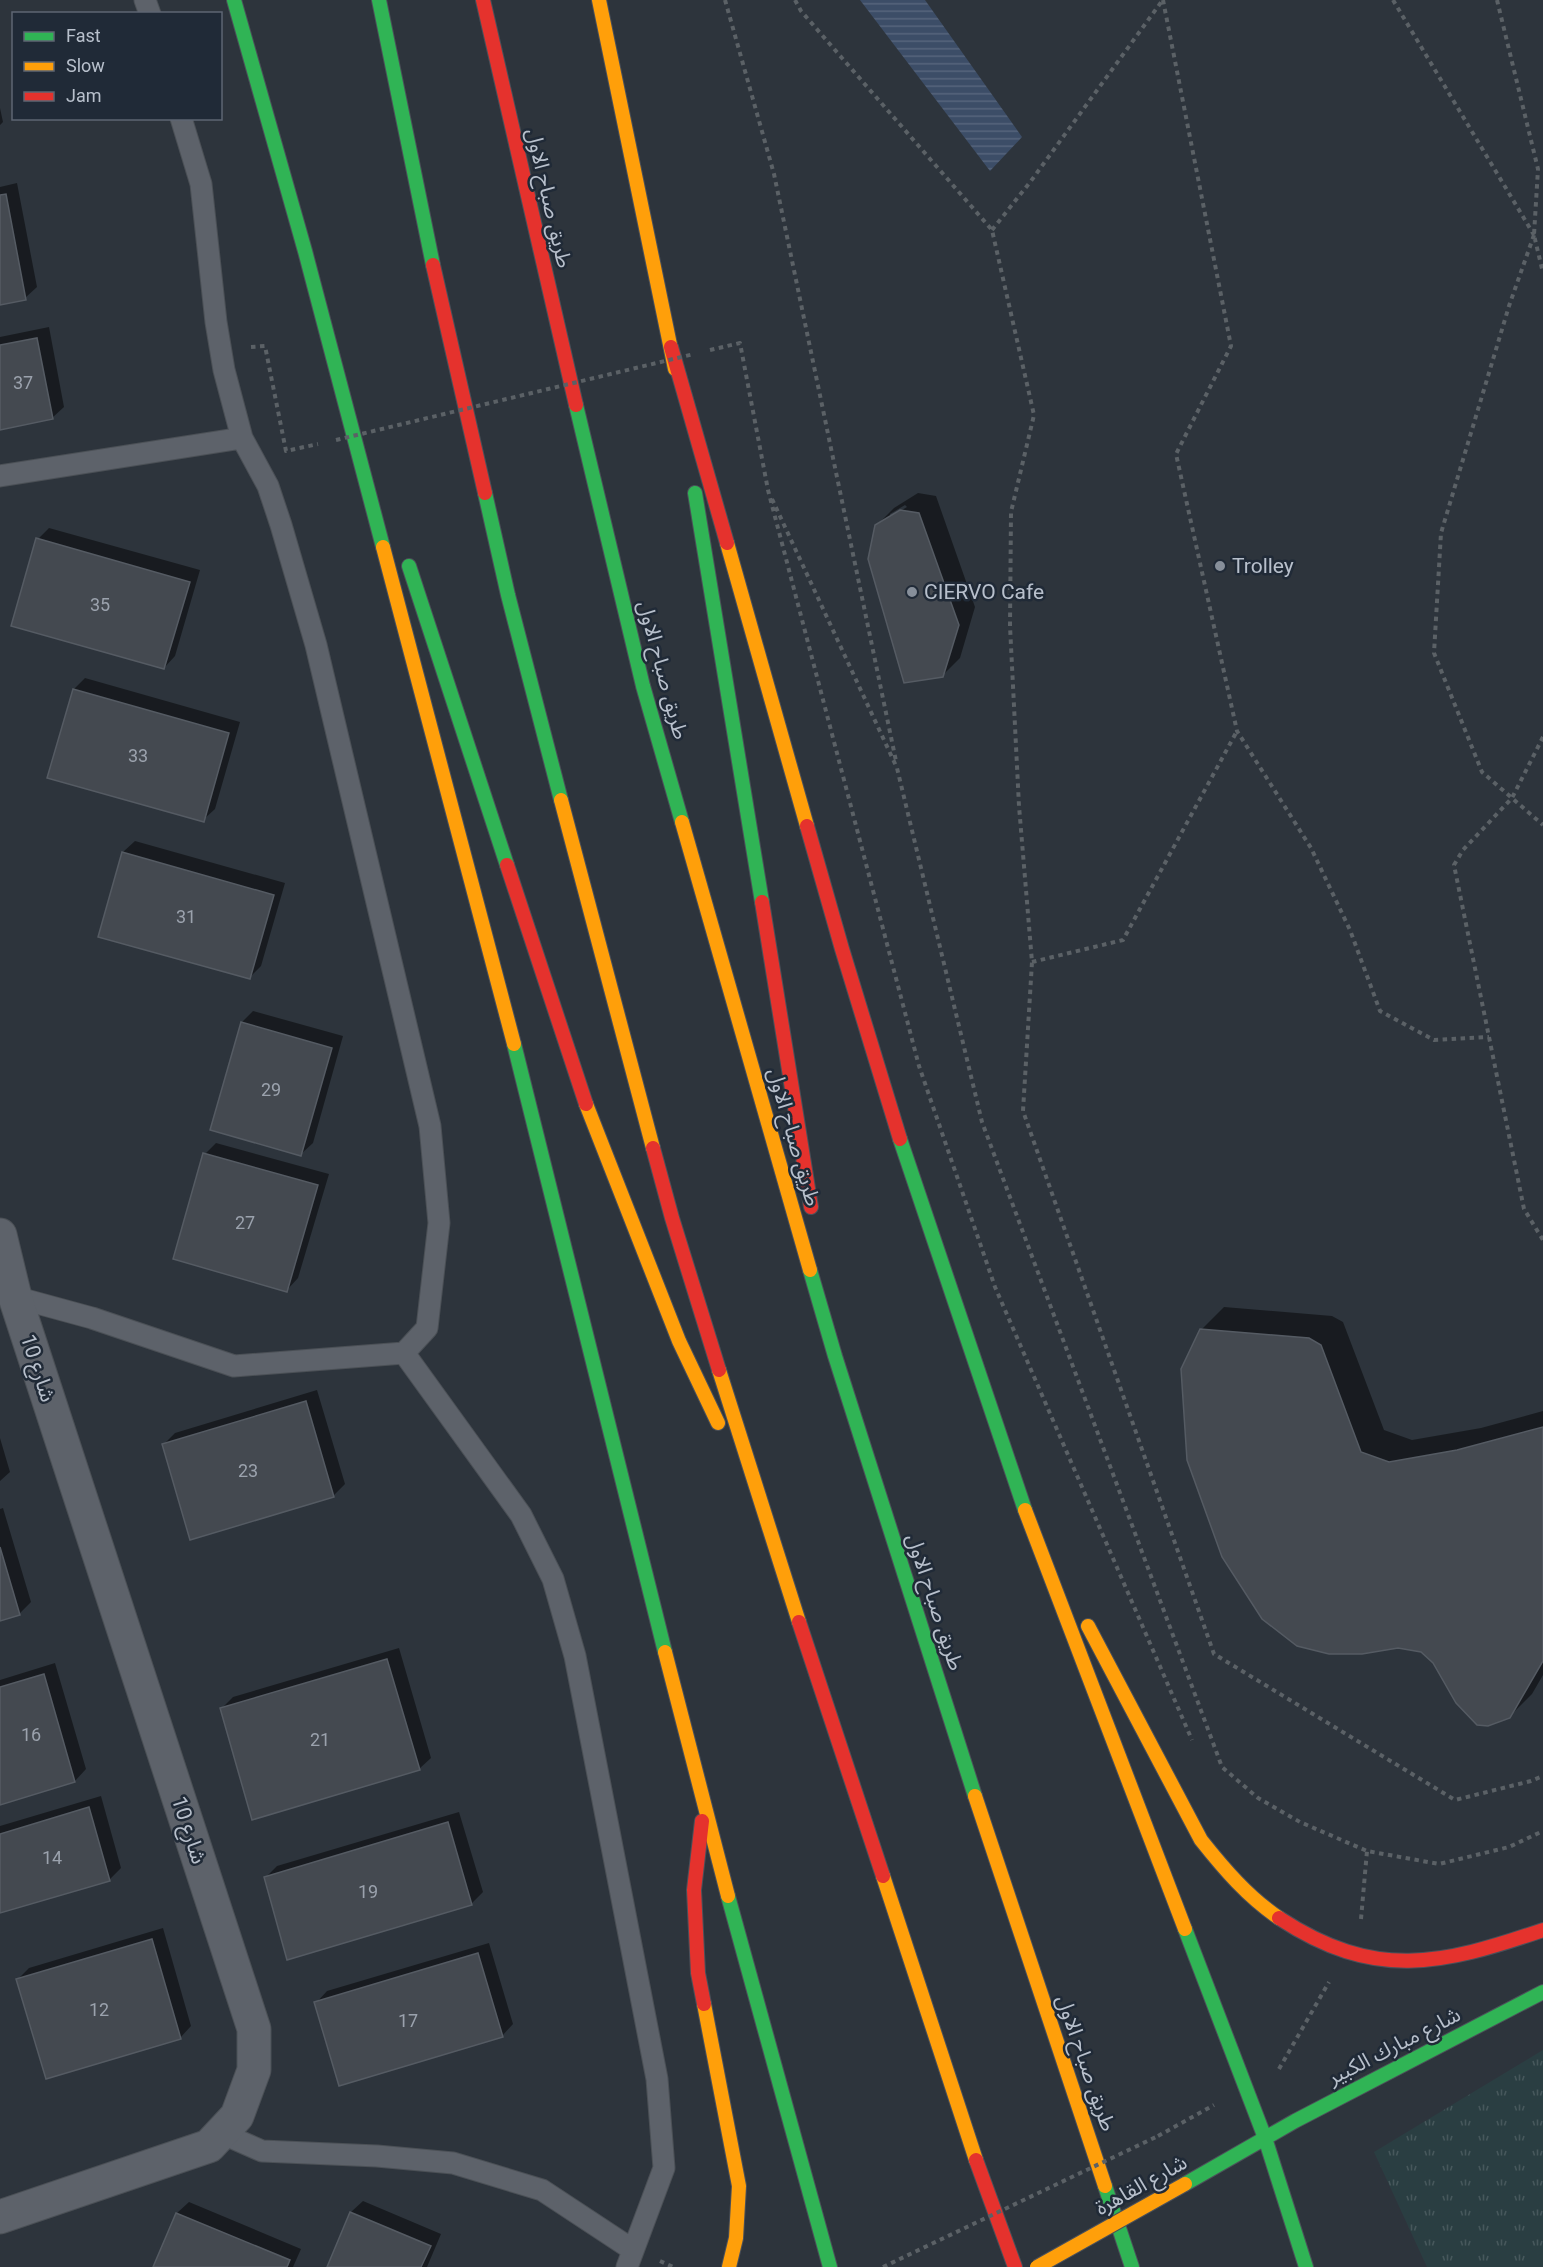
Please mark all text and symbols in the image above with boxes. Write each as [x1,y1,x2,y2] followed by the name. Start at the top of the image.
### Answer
[12,12,222,120] legend
[66,25,101,46] text: Fast
[66,55,105,76] text: Slow
[66,85,102,106] text: Jam
[518,126,577,271] street label: طريق صباح الاول
[13,372,33,393] house number: 37
[1232,554,1294,578] place label: Trolley
[1213,559,1227,573] marker: Trolley
[924,580,1044,604] place label: CIERVO Cafe
[905,585,919,599] marker: CIERVO Cafe
[90,594,110,615] house number: 35
[630,598,693,743] street label: طريق صباح الاول
[128,745,148,766] house number: 33
[176,906,196,927] house number: 31
[760,1065,825,1210] street label: طريق صباح الاول
[261,1079,281,1100] house number: 29
[235,1212,255,1233] house number: 27
[13,1331,60,1406] street label: شارع 10
[238,1460,258,1481] house number: 23
[899,1531,968,1674] street label: طريق صباح الاول
[21,1724,41,1745] house number: 16
[310,1729,330,1750] house number: 21
[164,1793,211,1868] street label: شارع 10
[42,1847,62,1868] house number: 14
[358,1881,378,1902] house number: 19
[1049,1992,1121,2135] street label: طريق صباح الاول
[89,1999,109,2020] house number: 12
[1323,2002,1466,2093] street label: شارع مبارك الكبير
[398,2010,418,2031] house number: 17
[1091,2150,1193,2223] street label: شارع القاهرة

